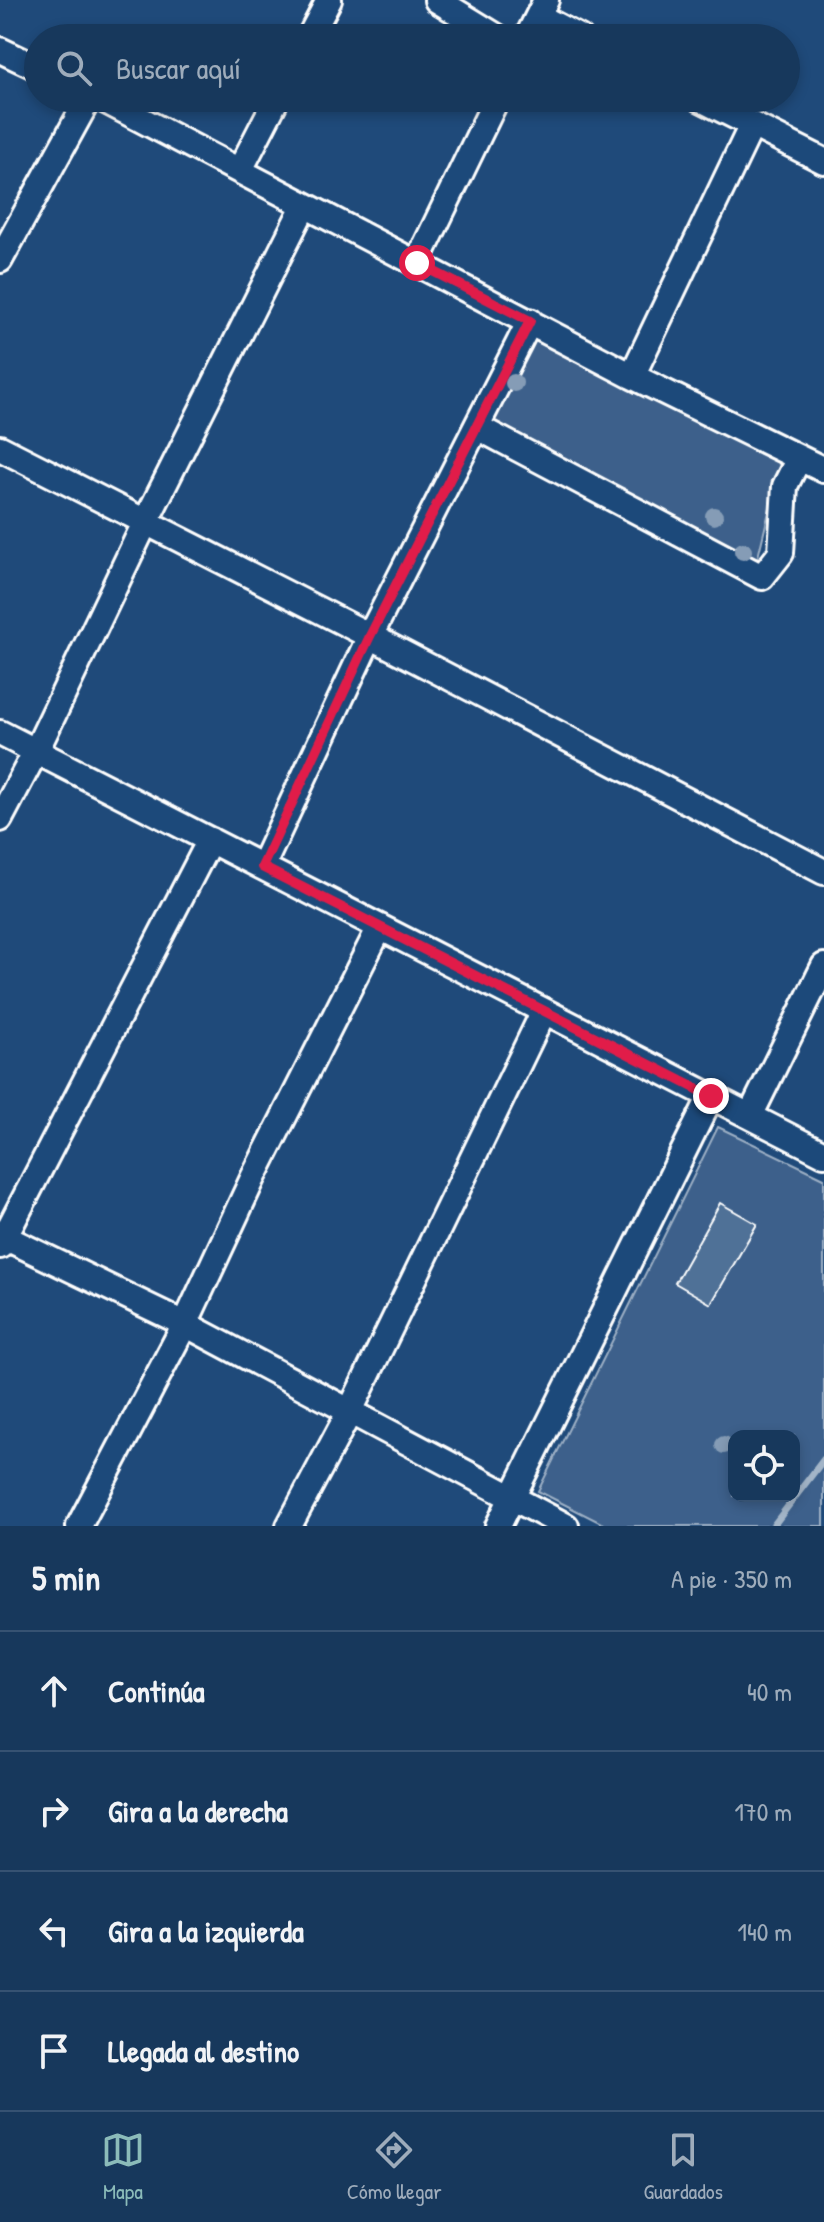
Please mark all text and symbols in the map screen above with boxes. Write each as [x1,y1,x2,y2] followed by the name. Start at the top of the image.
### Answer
[24,24,800,112] search box
[52,46,96,90] icon: search
[116,48,241,88] text: Buscar aquí
[399,245,435,281] route start
[693,1078,729,1114] route end
[728,1430,800,1502] map controls
[728,1430,800,1502] button: locate
[32,1555,100,1601] text: 5 min
[671,1561,792,1596] text: A pie · 350 m
[32,1669,76,1713] icon: ahead
[108,1671,204,1711] text: Continúa
[747,1674,792,1709] text: 40 m
[32,1789,76,1833] icon: right
[108,1791,288,1831] text: Gira a la derecha
[734,1794,792,1829] text: 170 m
[32,1909,76,1953] icon: left
[108,1911,304,1951] text: Gira a la izquierda
[738,1914,792,1949] text: 140 m
[32,2029,76,2073] icon: arrive
[108,2031,299,2071] text: Llegada al destino
[101,2128,145,2206] tab: Mapa
[347,2128,442,2206] tab: Cómo llegar
[644,2128,723,2206] tab: Guardados

